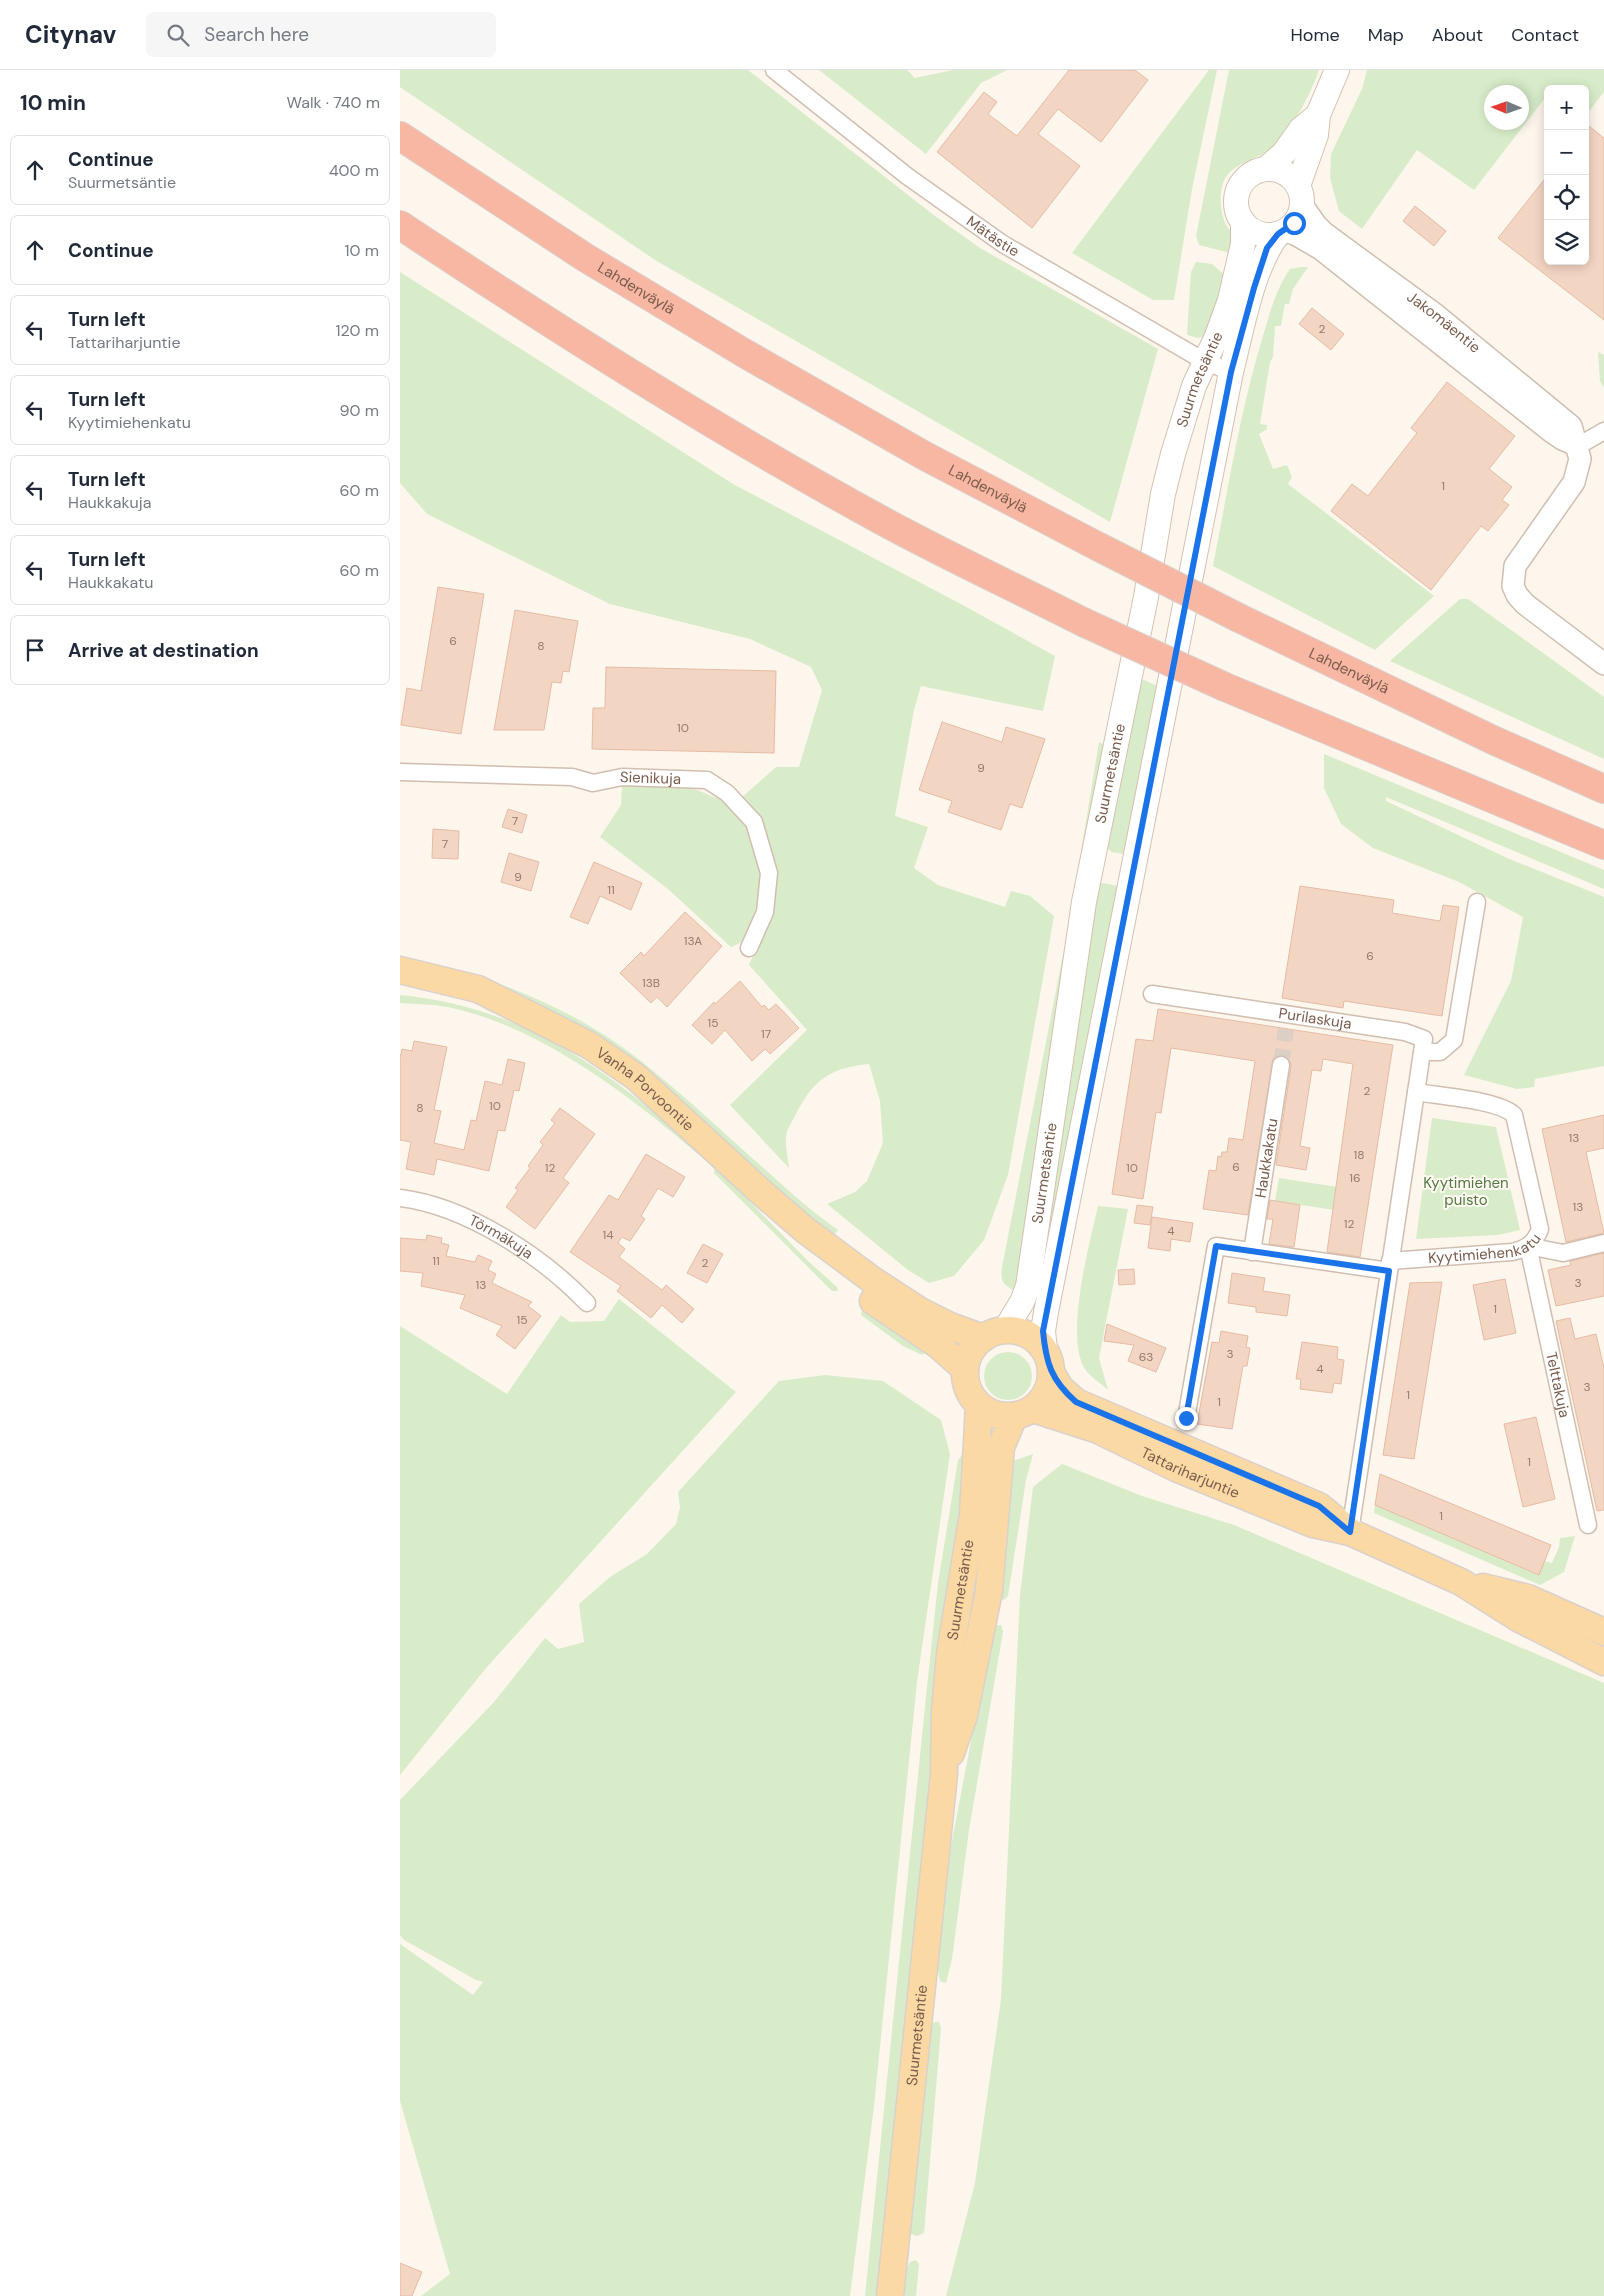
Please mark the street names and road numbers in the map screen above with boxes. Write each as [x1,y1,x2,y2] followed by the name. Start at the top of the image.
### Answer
[962,211,1023,261] street label: Mätästie
[594,257,678,319] street label: Lahdenväylä
[1403,287,1485,357] street label: Jakomäentie
[1172,328,1228,430] street label: Suurmetsäntie
[945,460,1031,518] street label: Lahdenväylä
[1306,643,1392,699] street label: Lahdenväylä
[1090,722,1130,825] street label: Suurmetsäntie
[620,767,681,789] street label: Sienikuja
[1277,1003,1353,1034] street label: Purilaskuja
[592,1043,698,1135] street label: Vanha Porvoontie
[1251,1117,1283,1199] street label: Haukkakatu
[1027,1121,1062,1225] street label: Suurmetsäntie
[466,1210,537,1263] street label: Törmäkuja
[1427,1229,1546,1268] street label: Kyytimiehenkatu
[1541,1350,1575,1420] street label: Telttakuja
[1138,1442,1242,1503] street label: Tattariharjuntie
[942,1538,979,1642] street label: Suurmetsäntie
[902,1984,932,2087] street label: Suurmetsäntie

